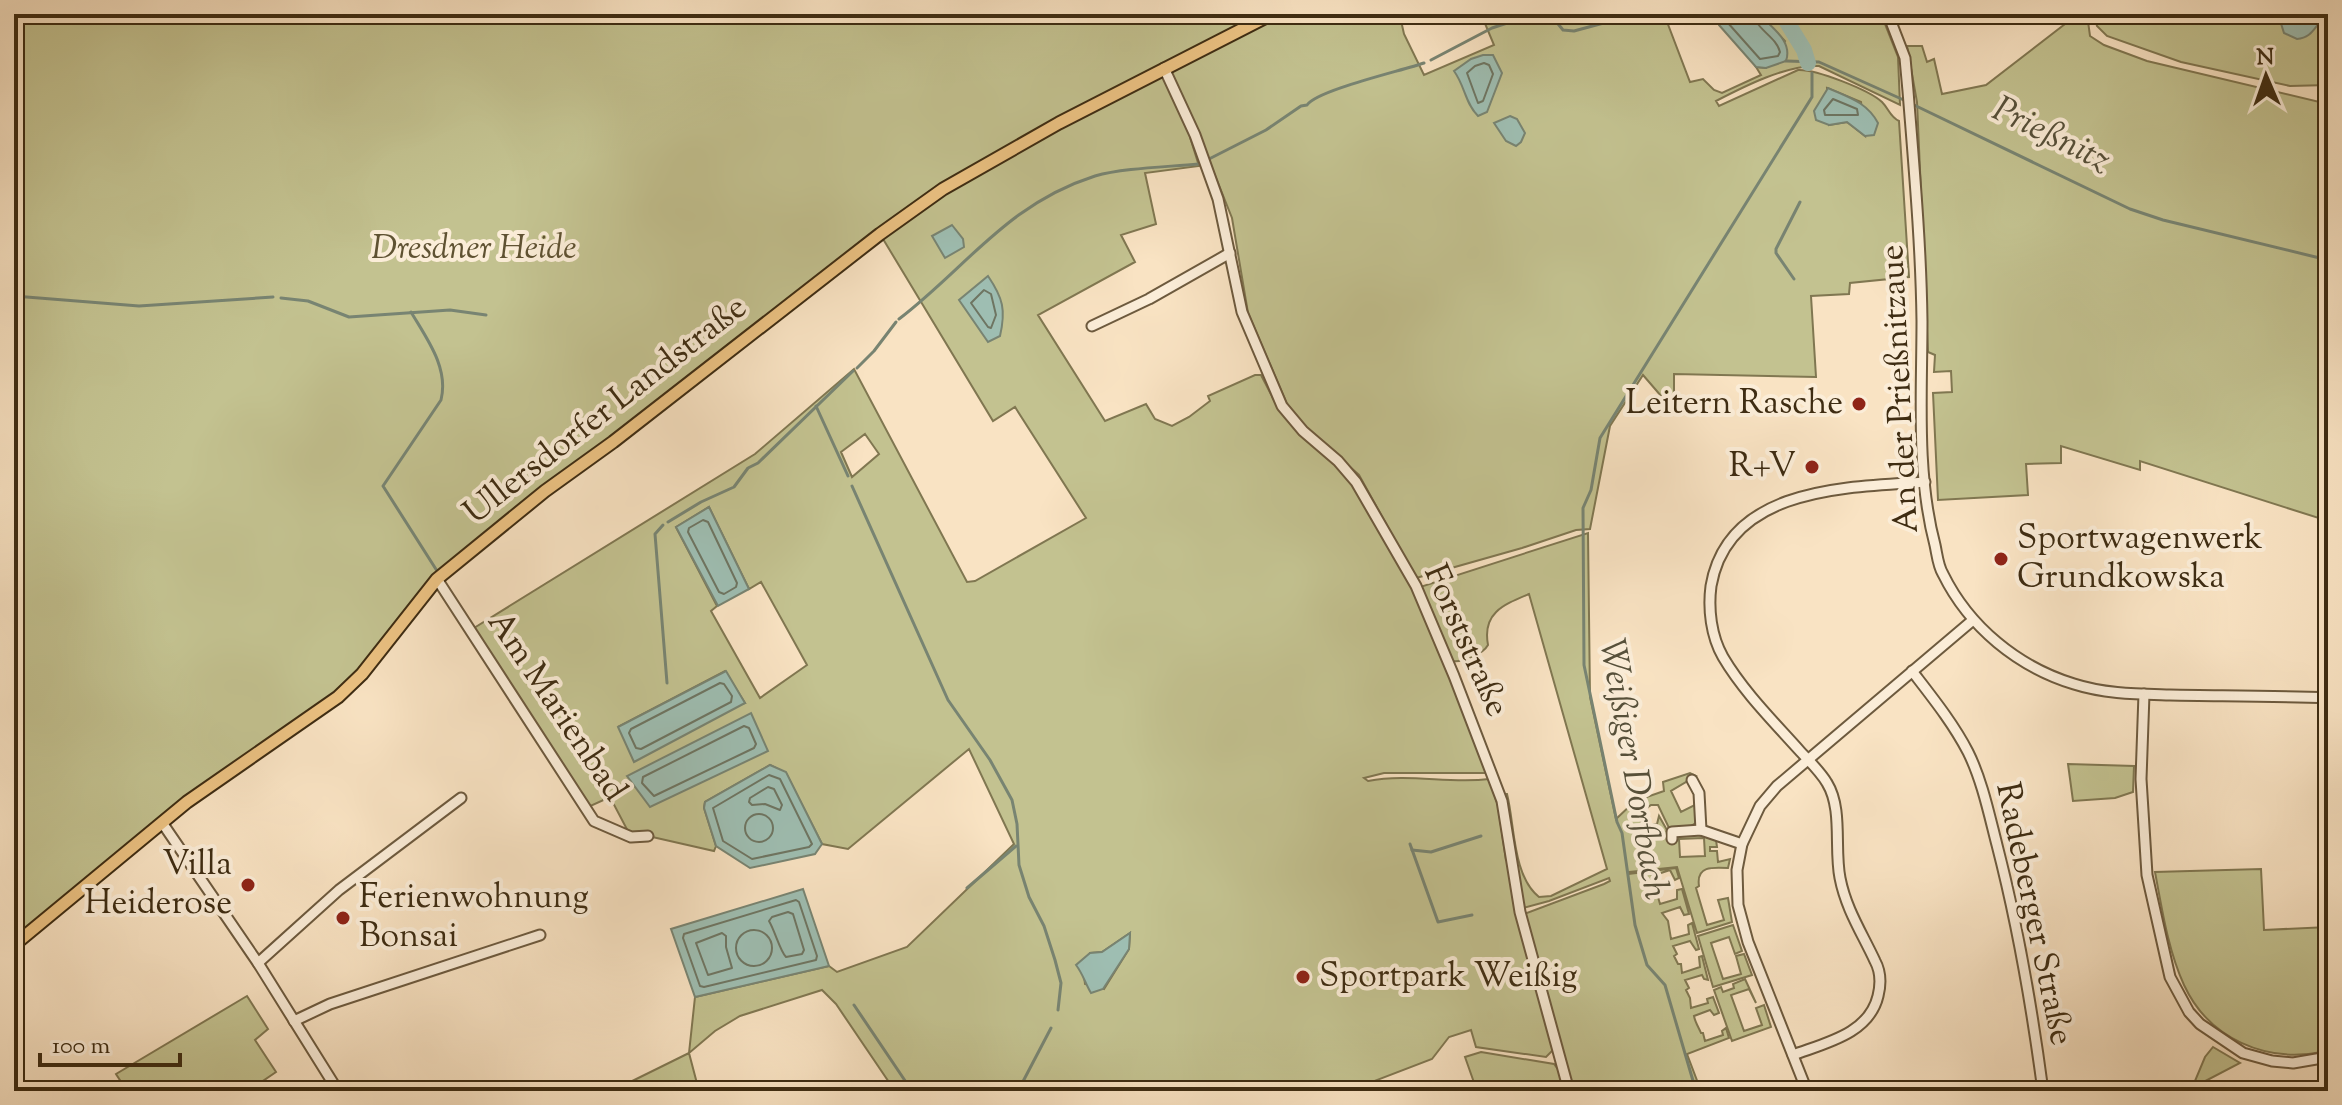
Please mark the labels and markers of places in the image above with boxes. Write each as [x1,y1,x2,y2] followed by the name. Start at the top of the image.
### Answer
[1626,380,1843,429] place label: Leitern Rasche
[1850,395,1868,413] marker: Leitern Rasche
[1729,443,1796,492] place label: R+V
[1803,458,1821,476] marker: R+V
[2017,515,2263,603] place label: Sportwagenwerk Grundkowska
[1992,550,2010,568] marker: Sportwagenwerk Grundkowska
[85,841,232,929] place label: Villa Heiderose
[359,874,589,962] place label: Ferienwohnung Bonsai
[239,876,257,894] marker: Villa Heiderose
[334,909,352,927] marker: Ferienwohnung Bonsai
[1319,953,1577,1002] place label: Sportpark Weißig
[1294,968,1312,986] marker: Sportpark Weißig

